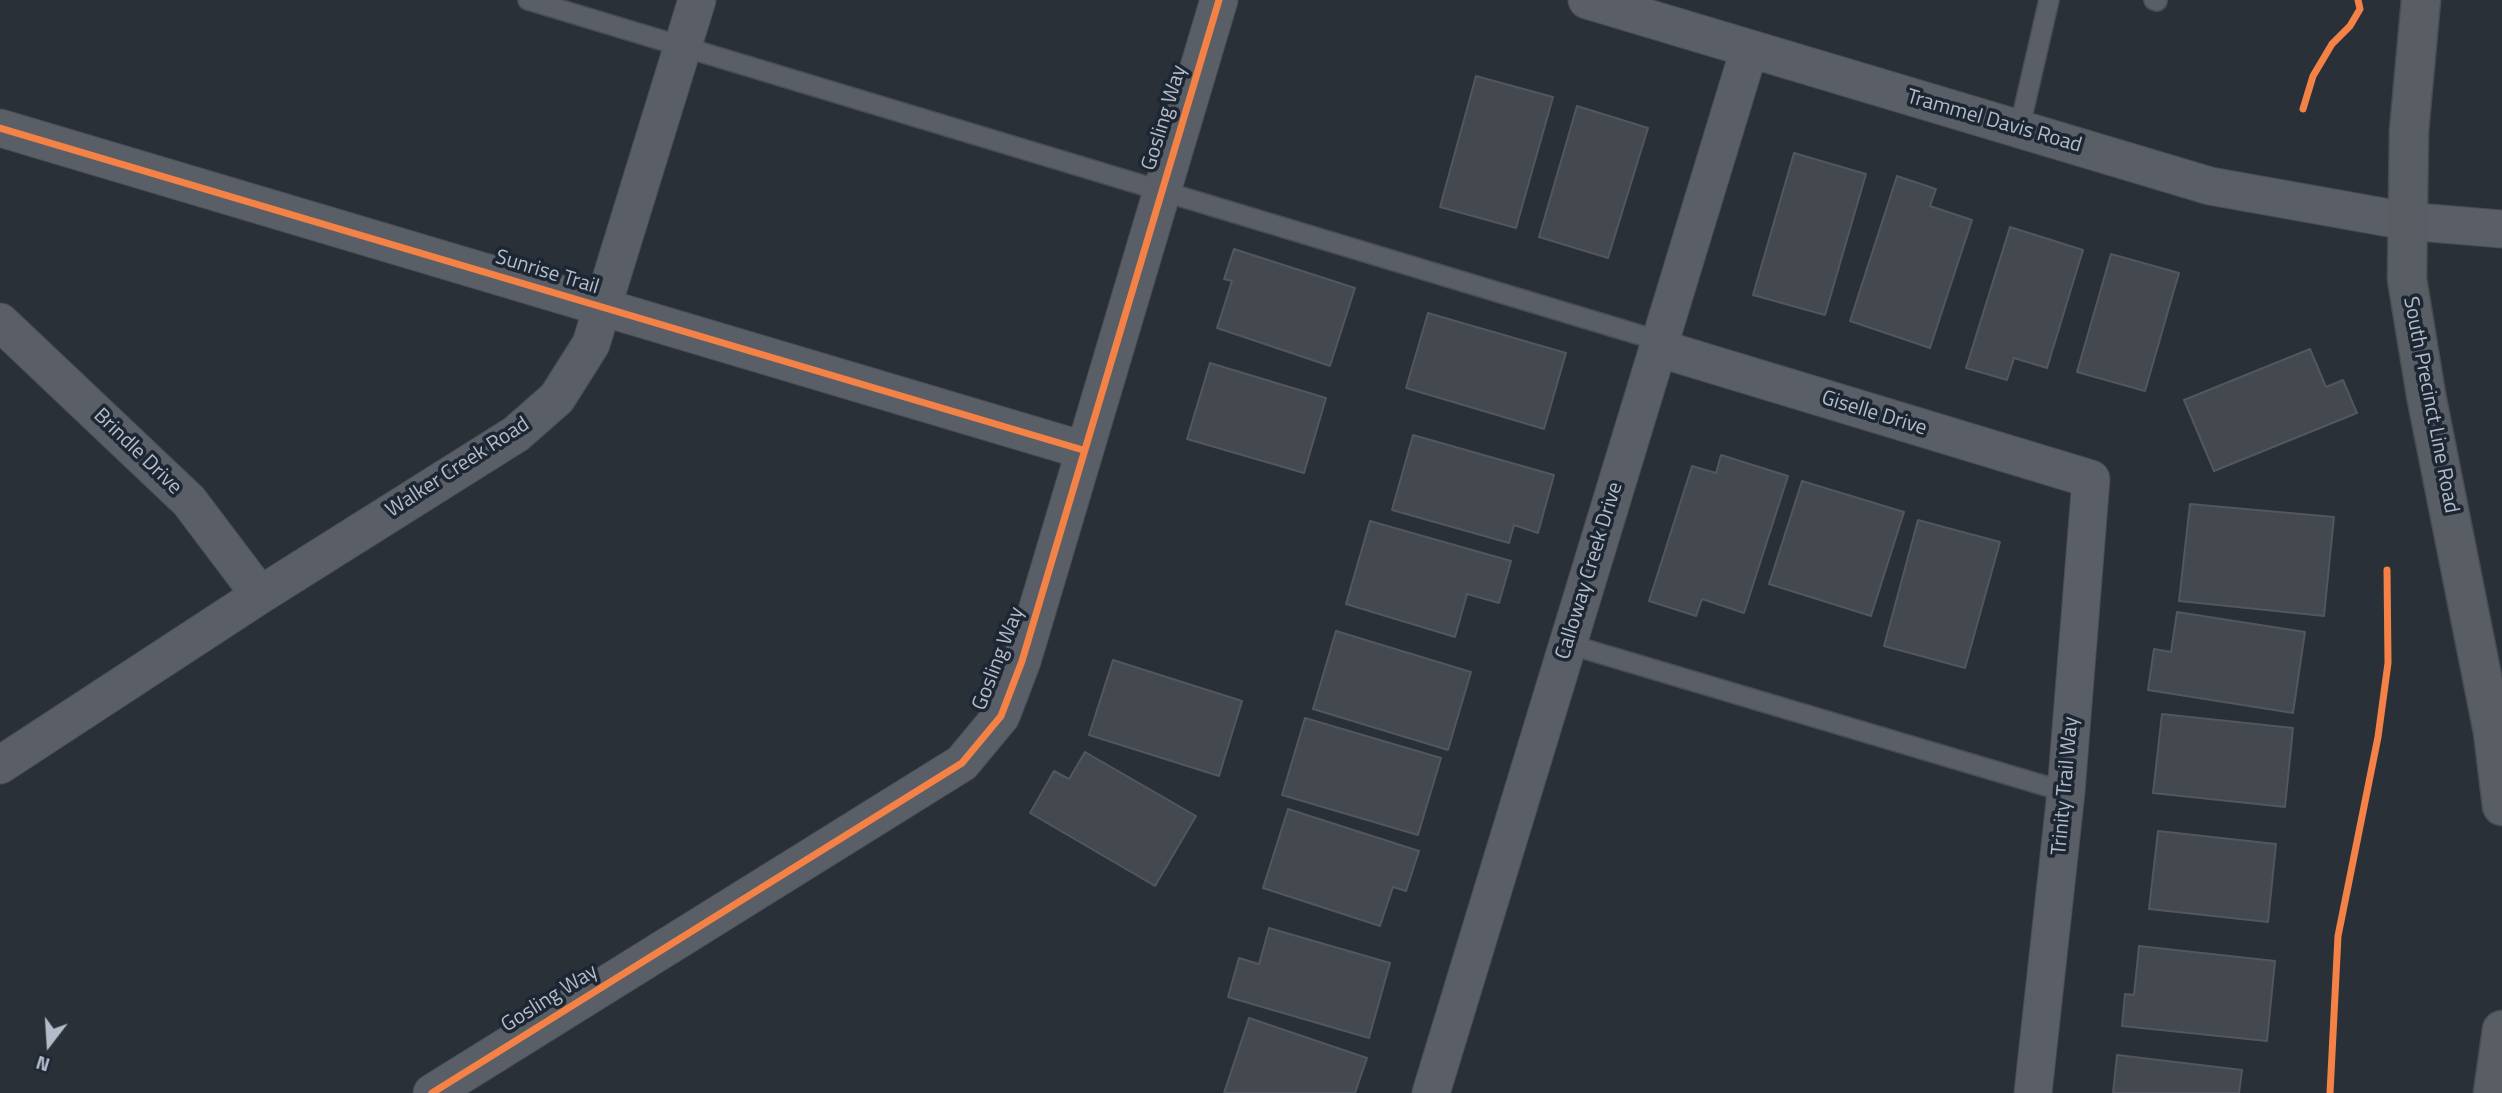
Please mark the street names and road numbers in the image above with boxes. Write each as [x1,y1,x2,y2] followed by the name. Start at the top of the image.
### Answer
[1137,62,1193,174] street label: Gosling Way
[1904,85,2084,159] street label: Trammel Davis Road
[492,245,602,301] street label: Sunrise Trail
[2397,295,2463,515] street label: South Precinct Line Road
[1818,386,1930,442] street label: Giselle Drive
[88,404,186,500] street label: Brindle Drive
[382,412,534,524] street label: Walker Creek Road
[1551,479,1629,663] street label: Calloway Creek Drive
[968,604,1030,714] street label: Gosling Way
[2047,716,2085,856] street label: Trinity Trail Way
[497,959,603,1039] street label: Gosling Way

